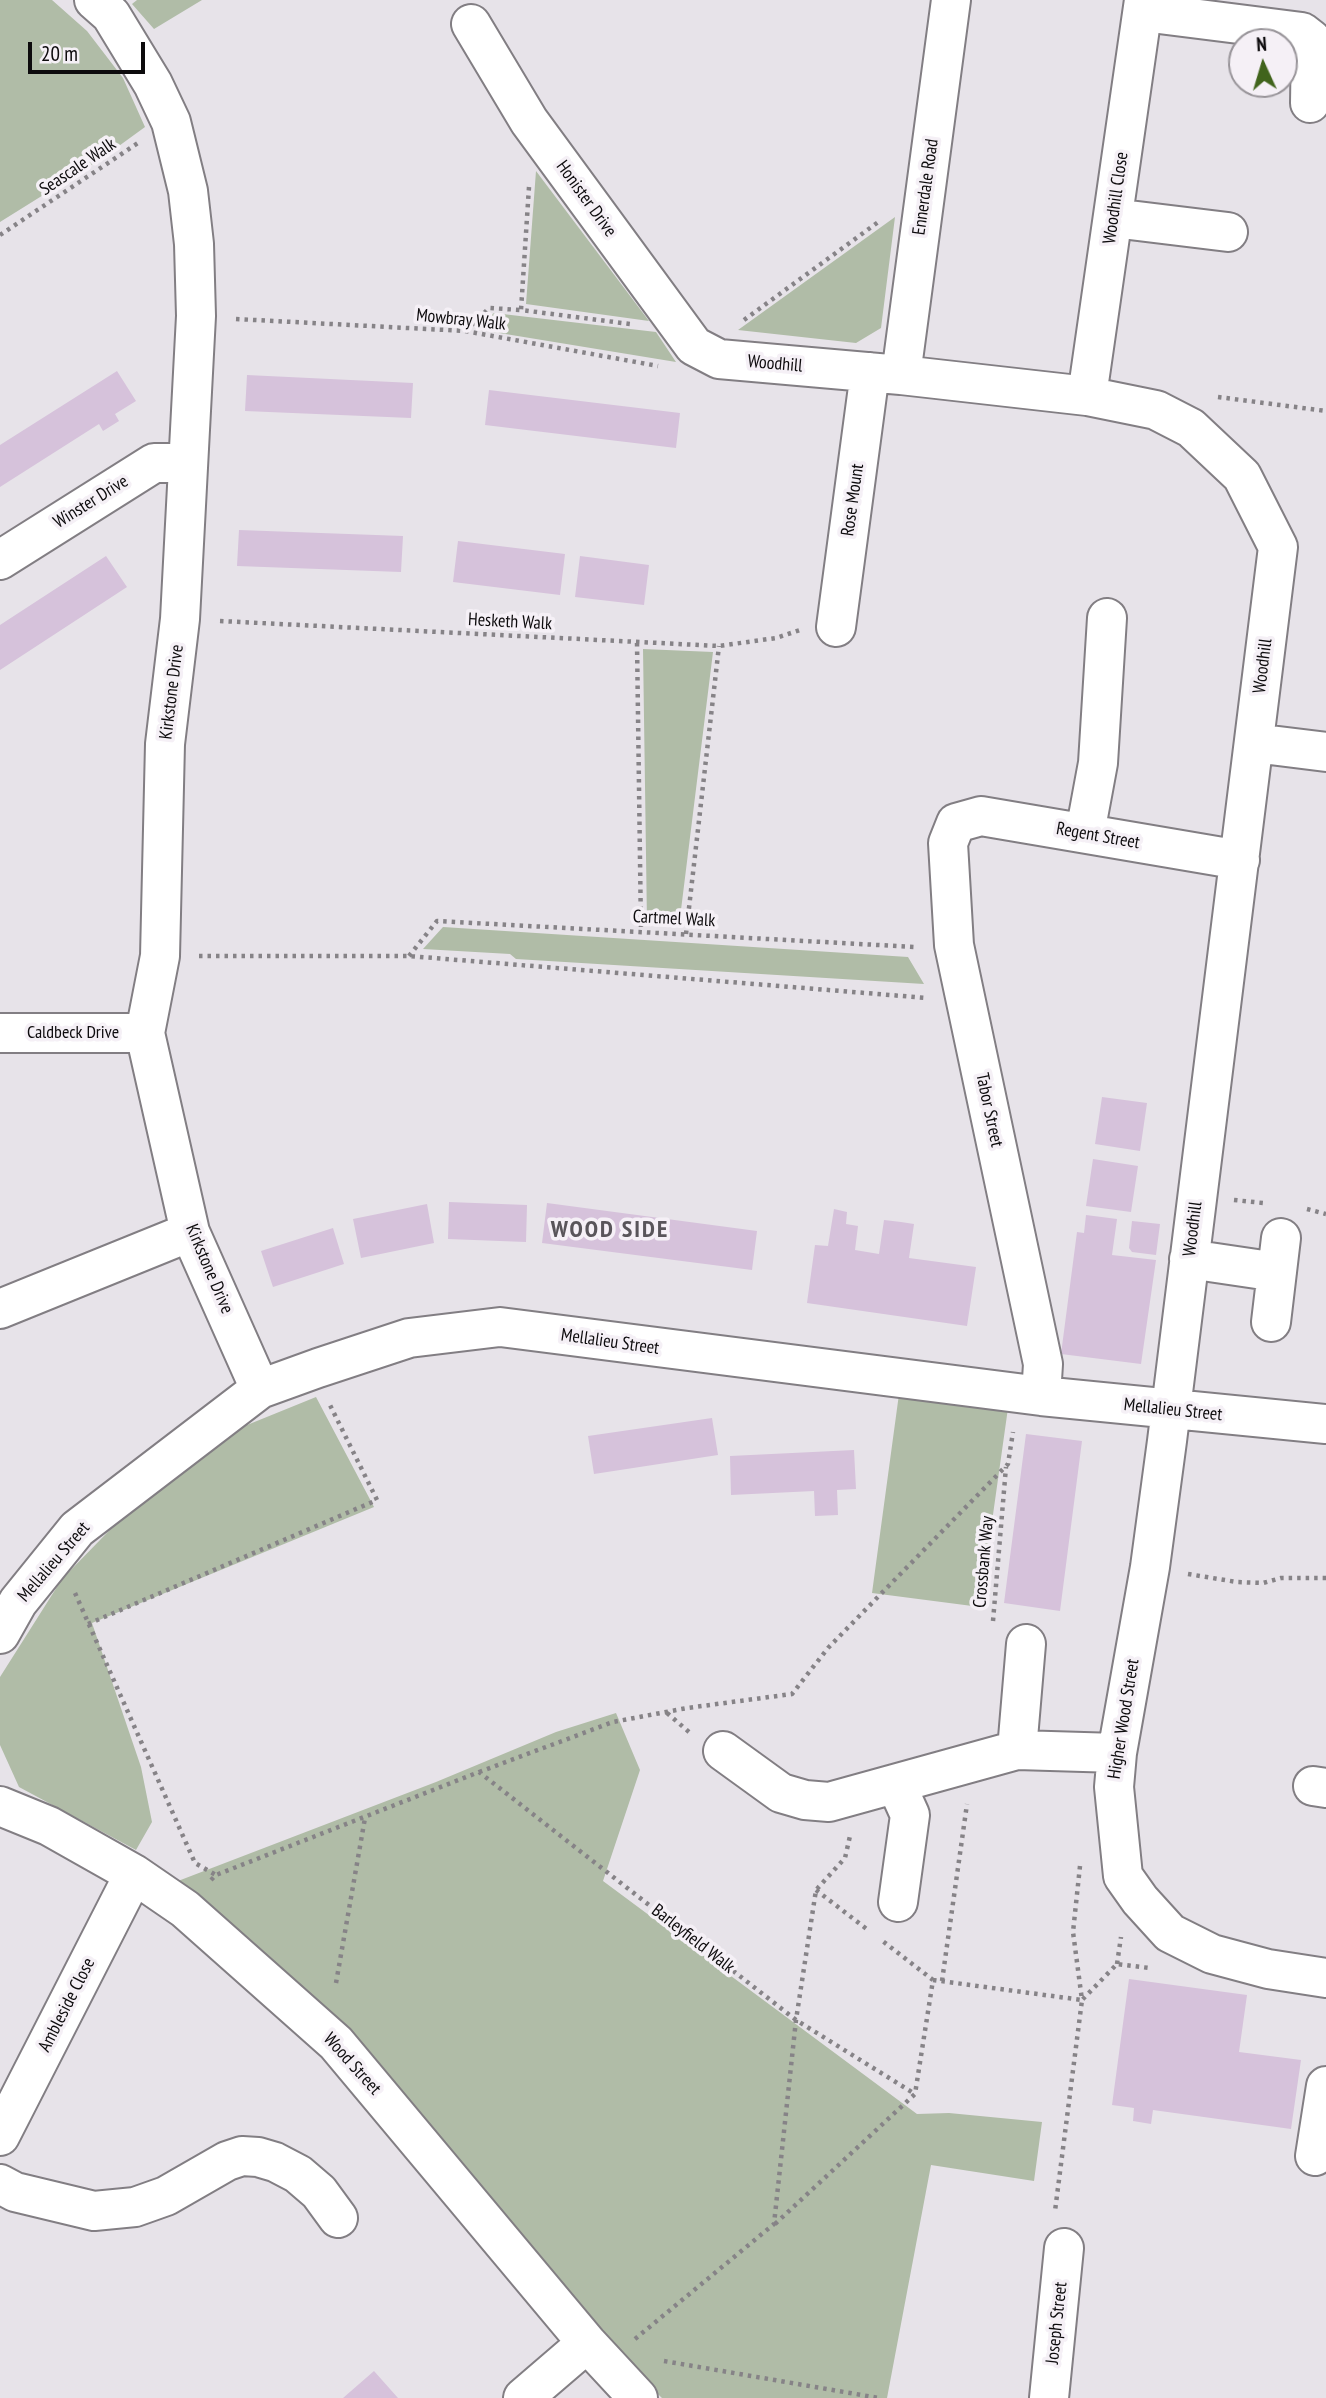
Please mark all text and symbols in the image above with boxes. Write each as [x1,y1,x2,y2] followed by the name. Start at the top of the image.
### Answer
[32,28,149,72] scale bar
[1228,28,1298,98] north arrow
[1256,32,1268,56] text: N
[41,40,78,67] text: 20 m
[36,134,120,200] street label: Seascale Walk
[909,137,943,237] street label: Ennerdale Road
[1099,151,1133,245] street label: Woodhill Close
[551,157,621,241] street label: Honister Drive
[415,305,507,335] street label: Mowbray Walk
[747,351,803,377] street label: Woodhill
[837,462,869,538] street label: Rose Mount
[50,471,132,533] street label: Winster Drive
[468,609,552,635] street label: Hesketh Walk
[1249,637,1277,695] street label: Woodhill
[155,643,189,741] street label: Kirkstone Drive
[1055,818,1141,854] street label: Regent Street
[632,906,716,932] street label: Cartmel Walk
[27,1022,119,1044] street label: Caldbeck Drive
[971,1071,1007,1149] street label: Tabor Street
[1179,1200,1207,1258] street label: Woodhill
[552,1216,668,1244] district label: WOOD SIDE
[180,1221,238,1317] street label: Kirkstone Drive
[560,1324,660,1360] street label: Mellalieu Street
[1123,1394,1223,1426] street label: Mellalieu Street
[969,1515,999,1609] street label: Crossbank Way
[13,1518,95,1606] street label: Mellalieu Street
[1104,1657,1144,1781] street label: Higher Wood Street
[647,1900,739,1978] street label: Barleyfield Walk
[34,1954,100,2056] street label: Ambleside Close
[319,2029,385,2099] street label: Wood Street
[1042,2281,1072,2365] street label: Joseph Street

